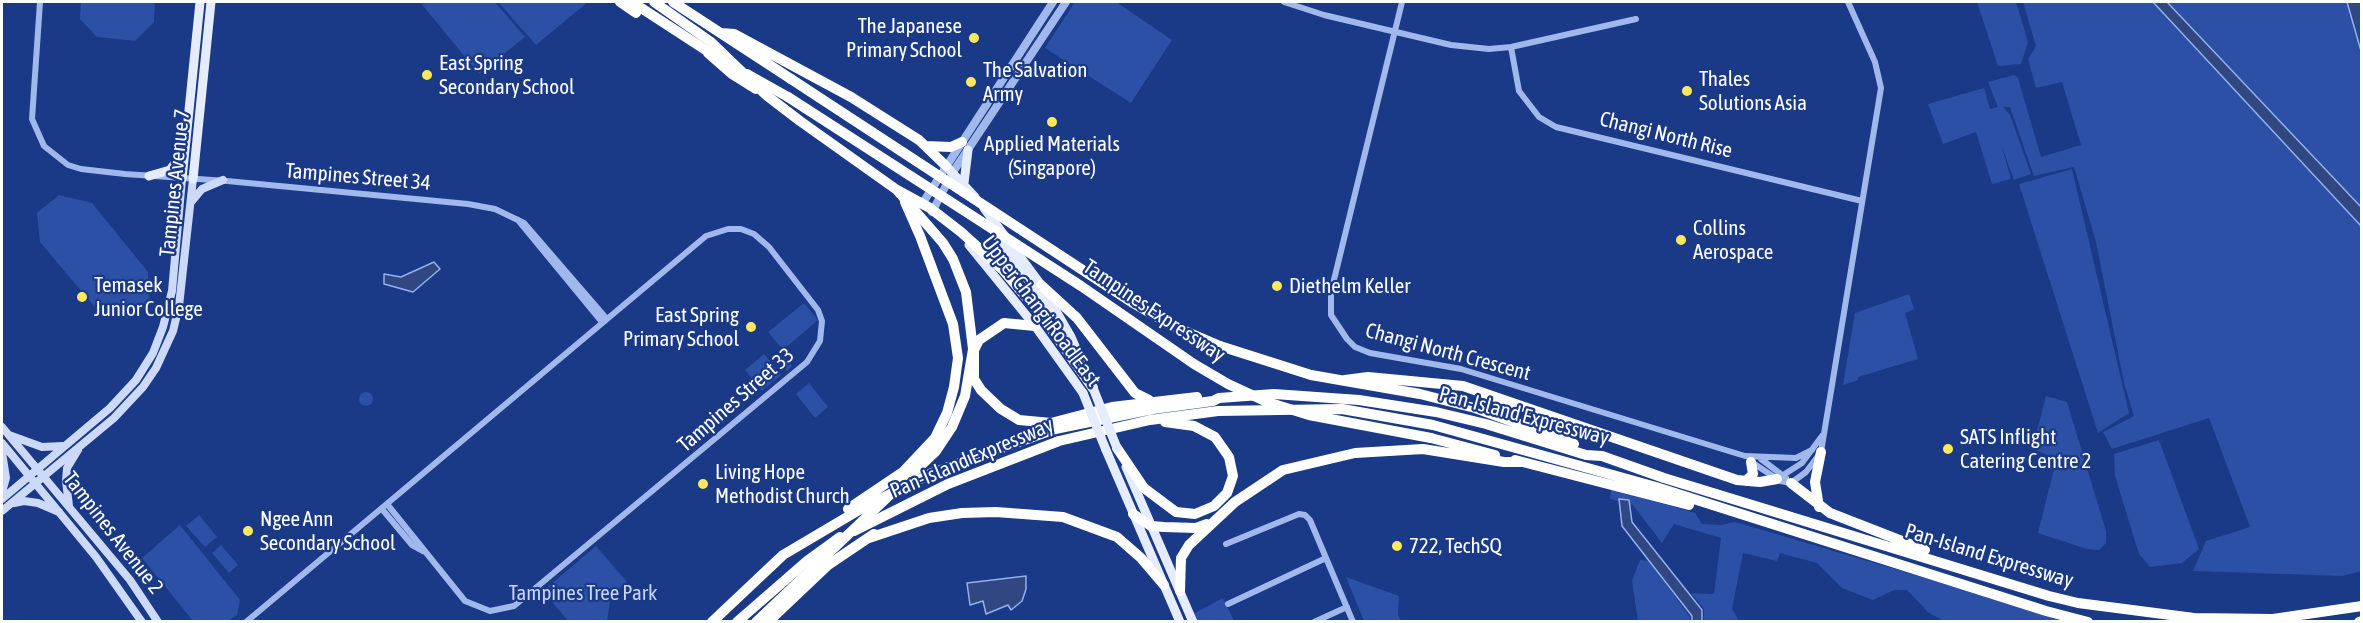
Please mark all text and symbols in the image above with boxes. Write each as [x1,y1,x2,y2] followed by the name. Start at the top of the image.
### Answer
[846,13,962,63] place label: The Japanese Primary School
[967,31,981,45] marker: The Japanese Primary School
[439,50,575,100] place label: East Spring Secondary School
[983,57,1087,107] place label: The Salvation Army
[1699,66,1807,116] place label: Thales Solutions Asia
[420,68,434,82] marker: East Spring Secondary School
[964,75,978,89] marker: The Salvation Army
[1680,84,1694,98] marker: Thales Solutions Asia
[1597,106,1735,164] street label: Changi North Rise
[155,108,195,258] street label: Tampines Avenue 7
[1045,115,1059,129] marker: Applied Materials (Singapore)
[984,131,1120,181] place label: Applied Materials (Singapore)
[284,158,432,196] street label: Tampines Street 34
[1693,215,1773,265] place label: Collins Aerospace
[976,231,1106,391] street label: Upper Changi Road East
[1674,233,1688,247] marker: Collins Aerospace
[1078,254,1230,368] street label: Tampines Expressway
[94,272,203,322] place label: Temasek Junior College
[1289,273,1411,299] place label: Diethelm Keller
[1270,279,1284,293] marker: Diethelm Keller
[75,290,89,304] marker: Temasek Junior College
[623,302,739,352] place label: East Spring Primary School
[1363,318,1533,386] street label: Changi North Crescent
[744,320,758,334] marker: East Spring Primary School
[673,343,799,457] street label: Tampines Street 33
[1436,381,1612,451] street label: Pan-Island Expressway
[887,412,1057,504] street label: Pan-Island Expressway
[1960,424,2091,474] place label: SATS Inflight Catering Centre 2
[1941,442,1955,456] marker: SATS Inflight Catering Centre 2
[715,459,850,509] place label: Living Hope Methodist Church
[57,467,169,599] street label: Tampines Avenue 2
[696,477,710,491] marker: Living Hope Methodist Church
[260,506,396,556] place label: Ngee Ann Secondary School
[1902,518,2076,594] street label: Pan-Island Expressway
[241,524,255,538] marker: Ngee Ann Secondary School
[1409,533,1502,559] place label: 722, TechSQ
[1390,539,1404,553] marker: 722, TechSQ
[509,580,657,606] park label: Tampines Tree Park

